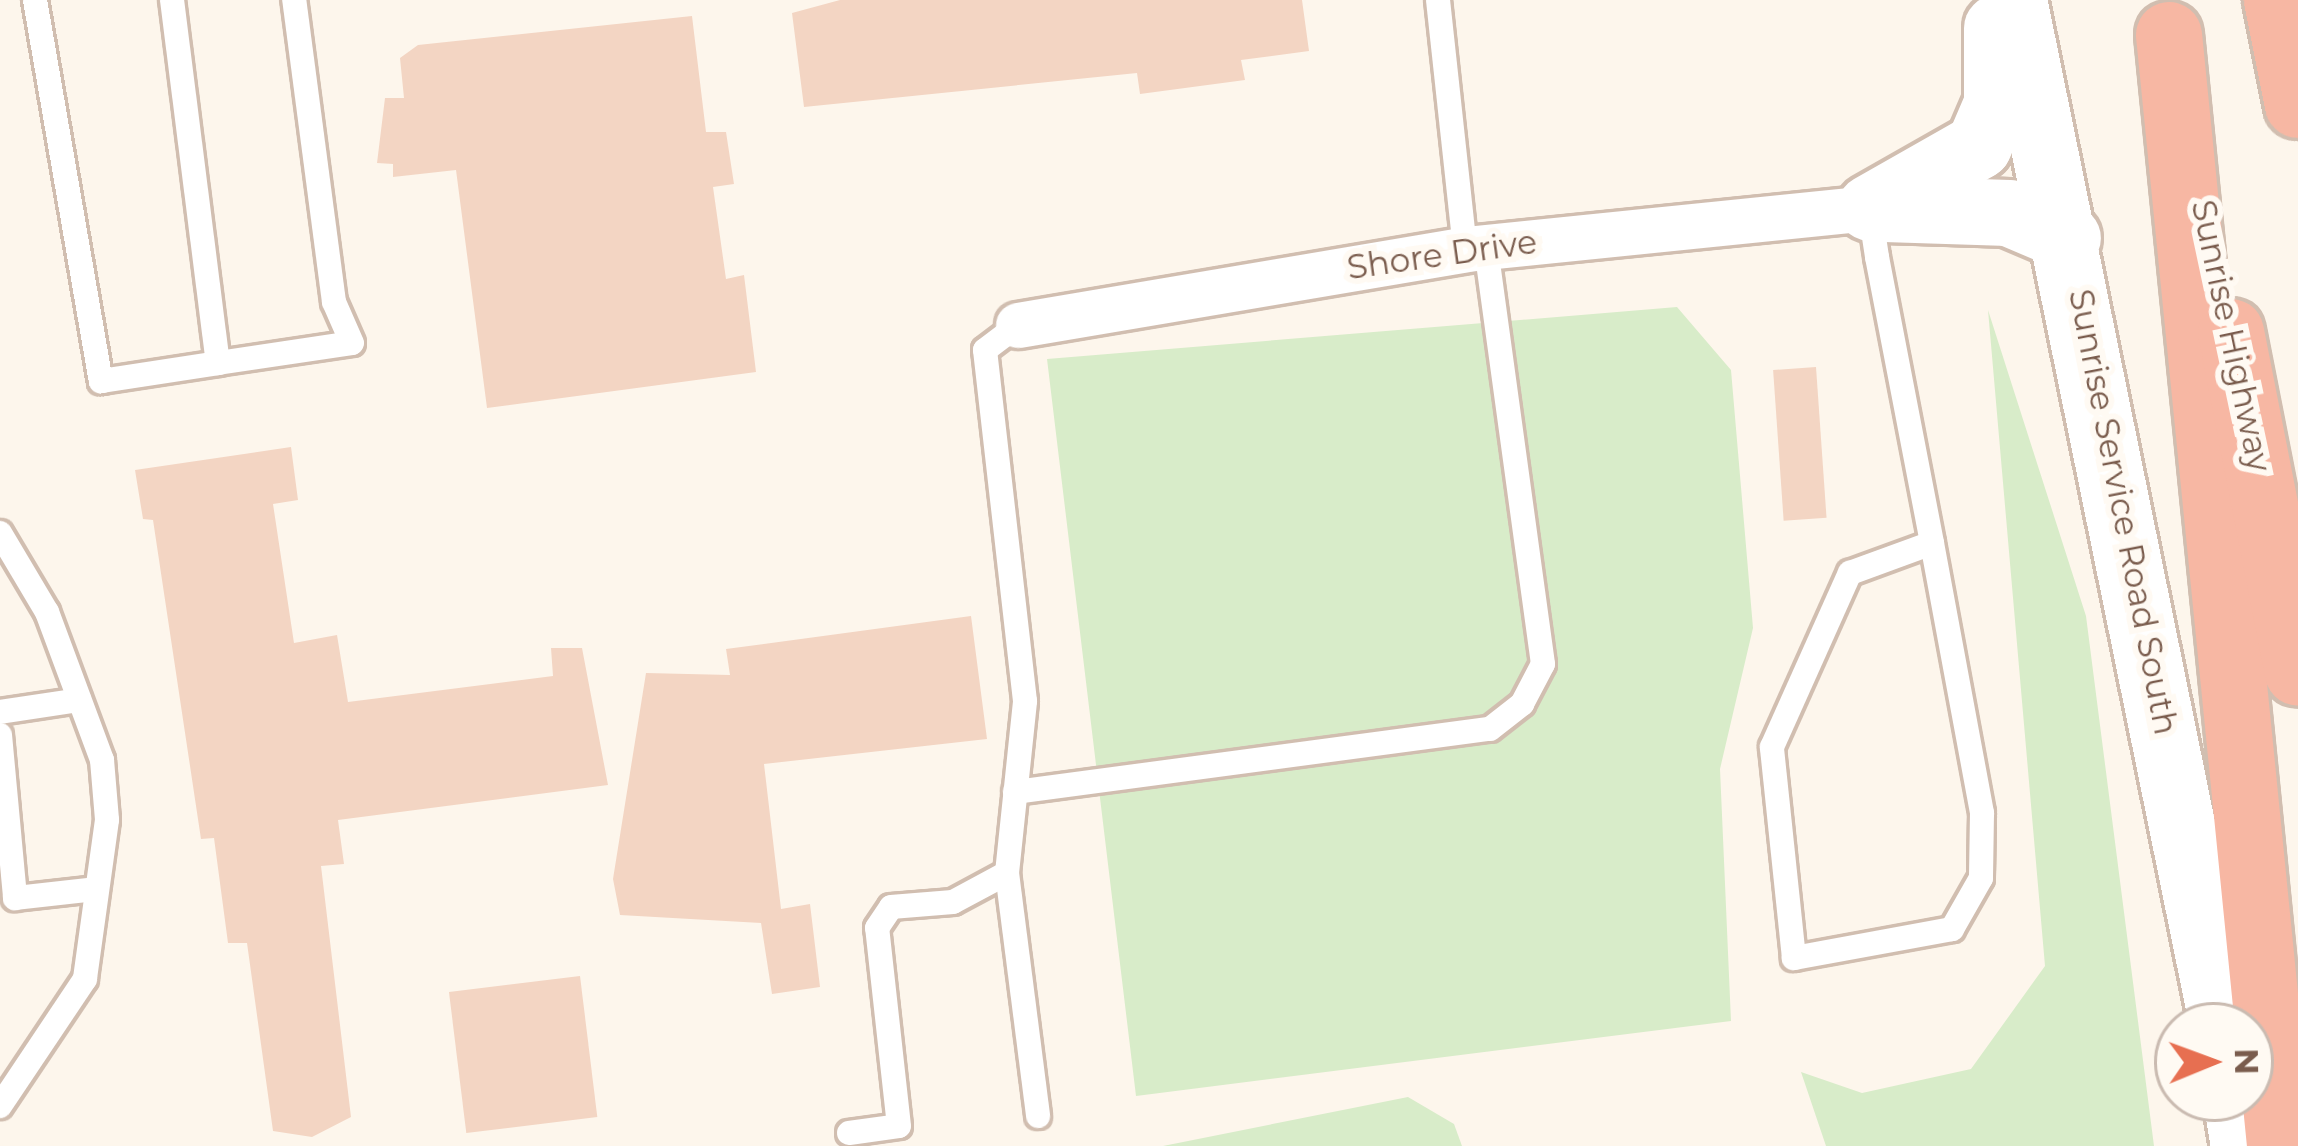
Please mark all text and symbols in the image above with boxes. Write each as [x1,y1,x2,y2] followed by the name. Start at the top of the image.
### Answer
[2183,197,2279,475] street label: Sunrise Highway
[1345,222,1539,288] street label: Shore Drive
[2060,286,2186,738] street label: Sunrise Service Road South
[2154,1002,2274,1122] north arrow
[2227,1048,2267,1075] text: N

